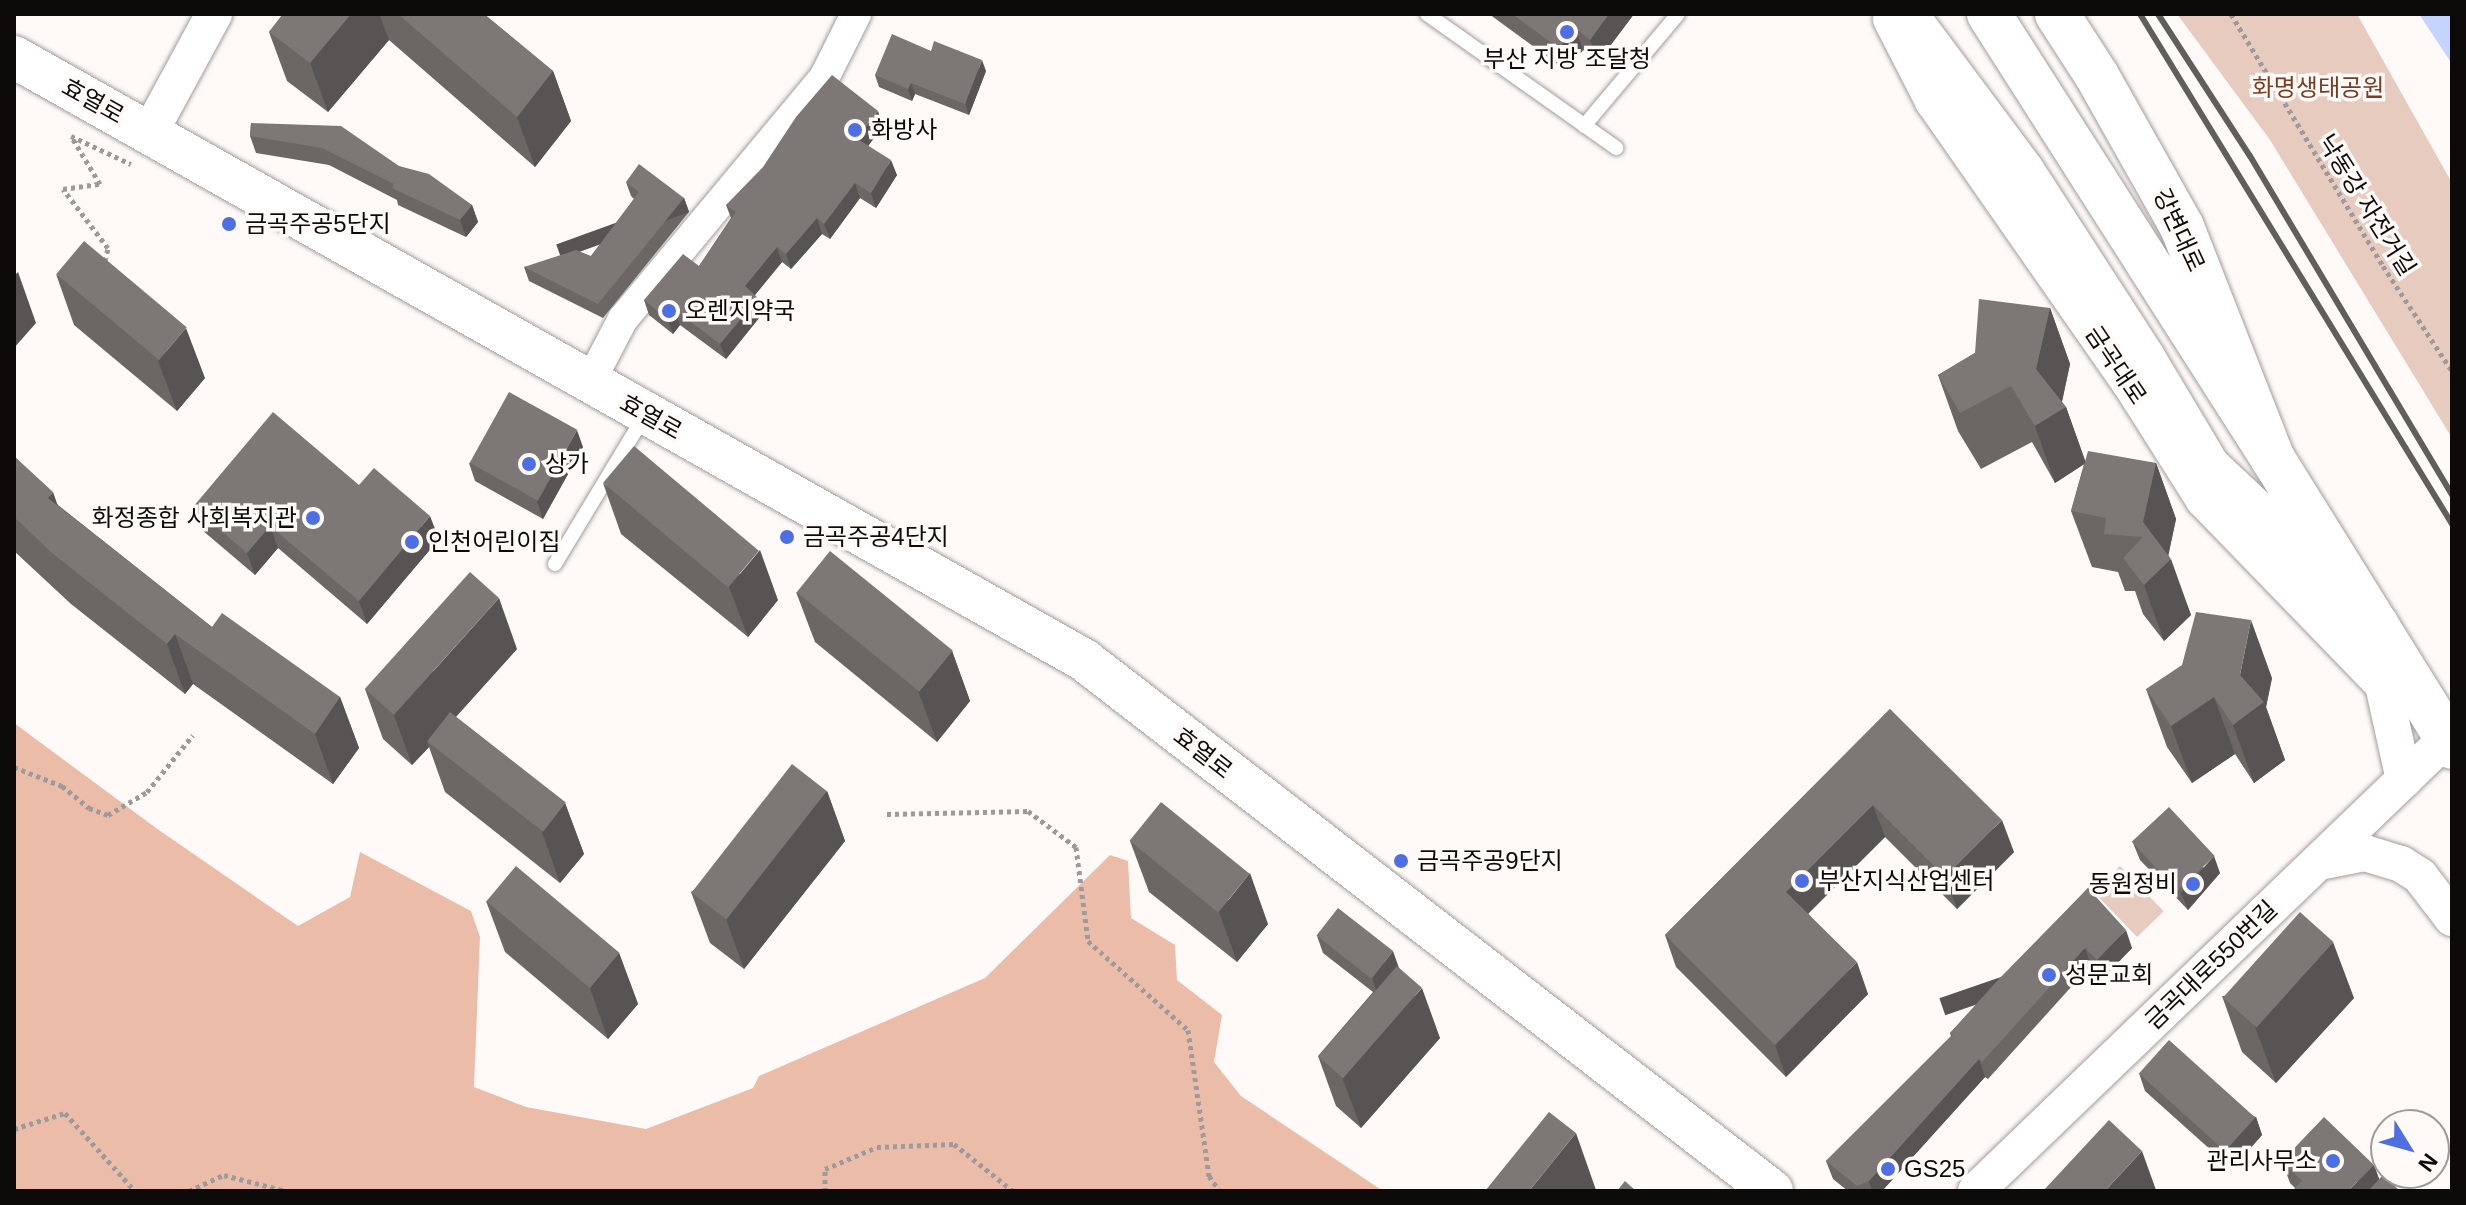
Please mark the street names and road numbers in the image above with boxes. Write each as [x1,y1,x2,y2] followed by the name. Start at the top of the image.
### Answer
[57,72,129,130] street label: 효열로
[2312,129,2422,281] street label: 낙동강 자전거길
[2147,184,2211,276] street label: 강변대로
[2079,320,2153,410] street label: 금곡대로
[615,388,687,446] street label: 효열로
[1168,721,1238,785] street label: 효열로
[2139,895,2283,1035] street label: 금곡대로550번길

